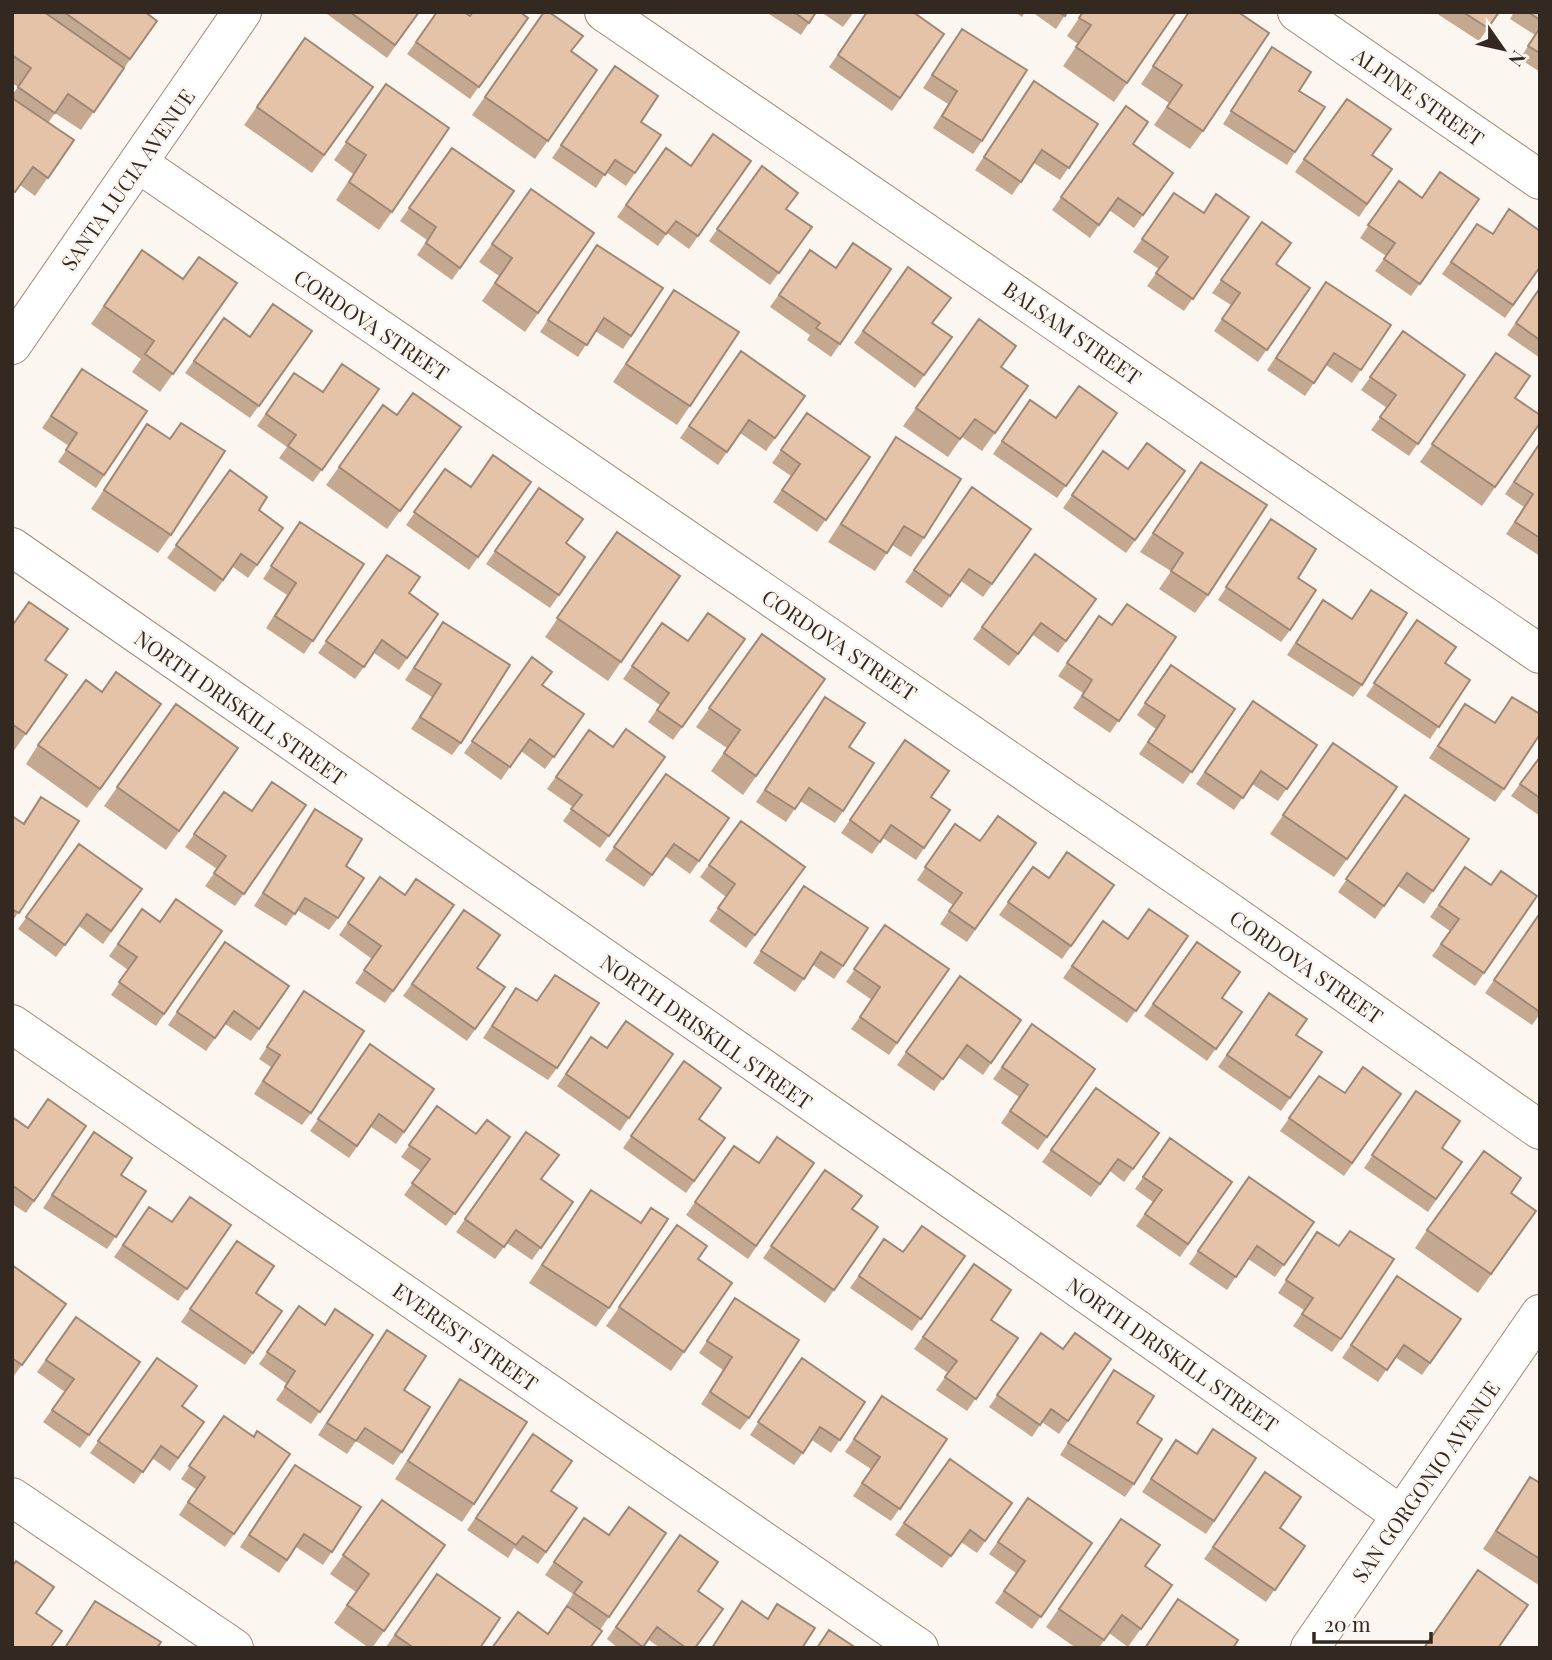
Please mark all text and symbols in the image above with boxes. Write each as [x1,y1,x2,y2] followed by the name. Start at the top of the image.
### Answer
[1468,14,1538,84] north arrow
[1347,40,1490,152] street label: ALPINE STREET
[1503,46,1533,72] text: N
[54,83,200,275] street label: SANTA LUCIA AVENUE
[289,262,455,386] street label: CORDOVA STREET
[999,274,1147,390] street label: BALSAM STREET
[757,582,923,706] street label: CORDOVA STREET
[130,623,352,791] street label: NORTH DRISKILL STREET
[1225,903,1389,1029] street label: CORDOVA STREET
[596,947,818,1115] street label: NORTH DRISKILL STREET
[1062,1270,1284,1438] street label: NORTH DRISKILL STREET
[388,1276,544,1396] street label: EVEREST STREET
[1345,1375,1505,1587] street label: SAN GORGONIO AVENUE
[1314,1600,1431,1644] scale bar
[1324,1609,1371,1637] text: 20 m

